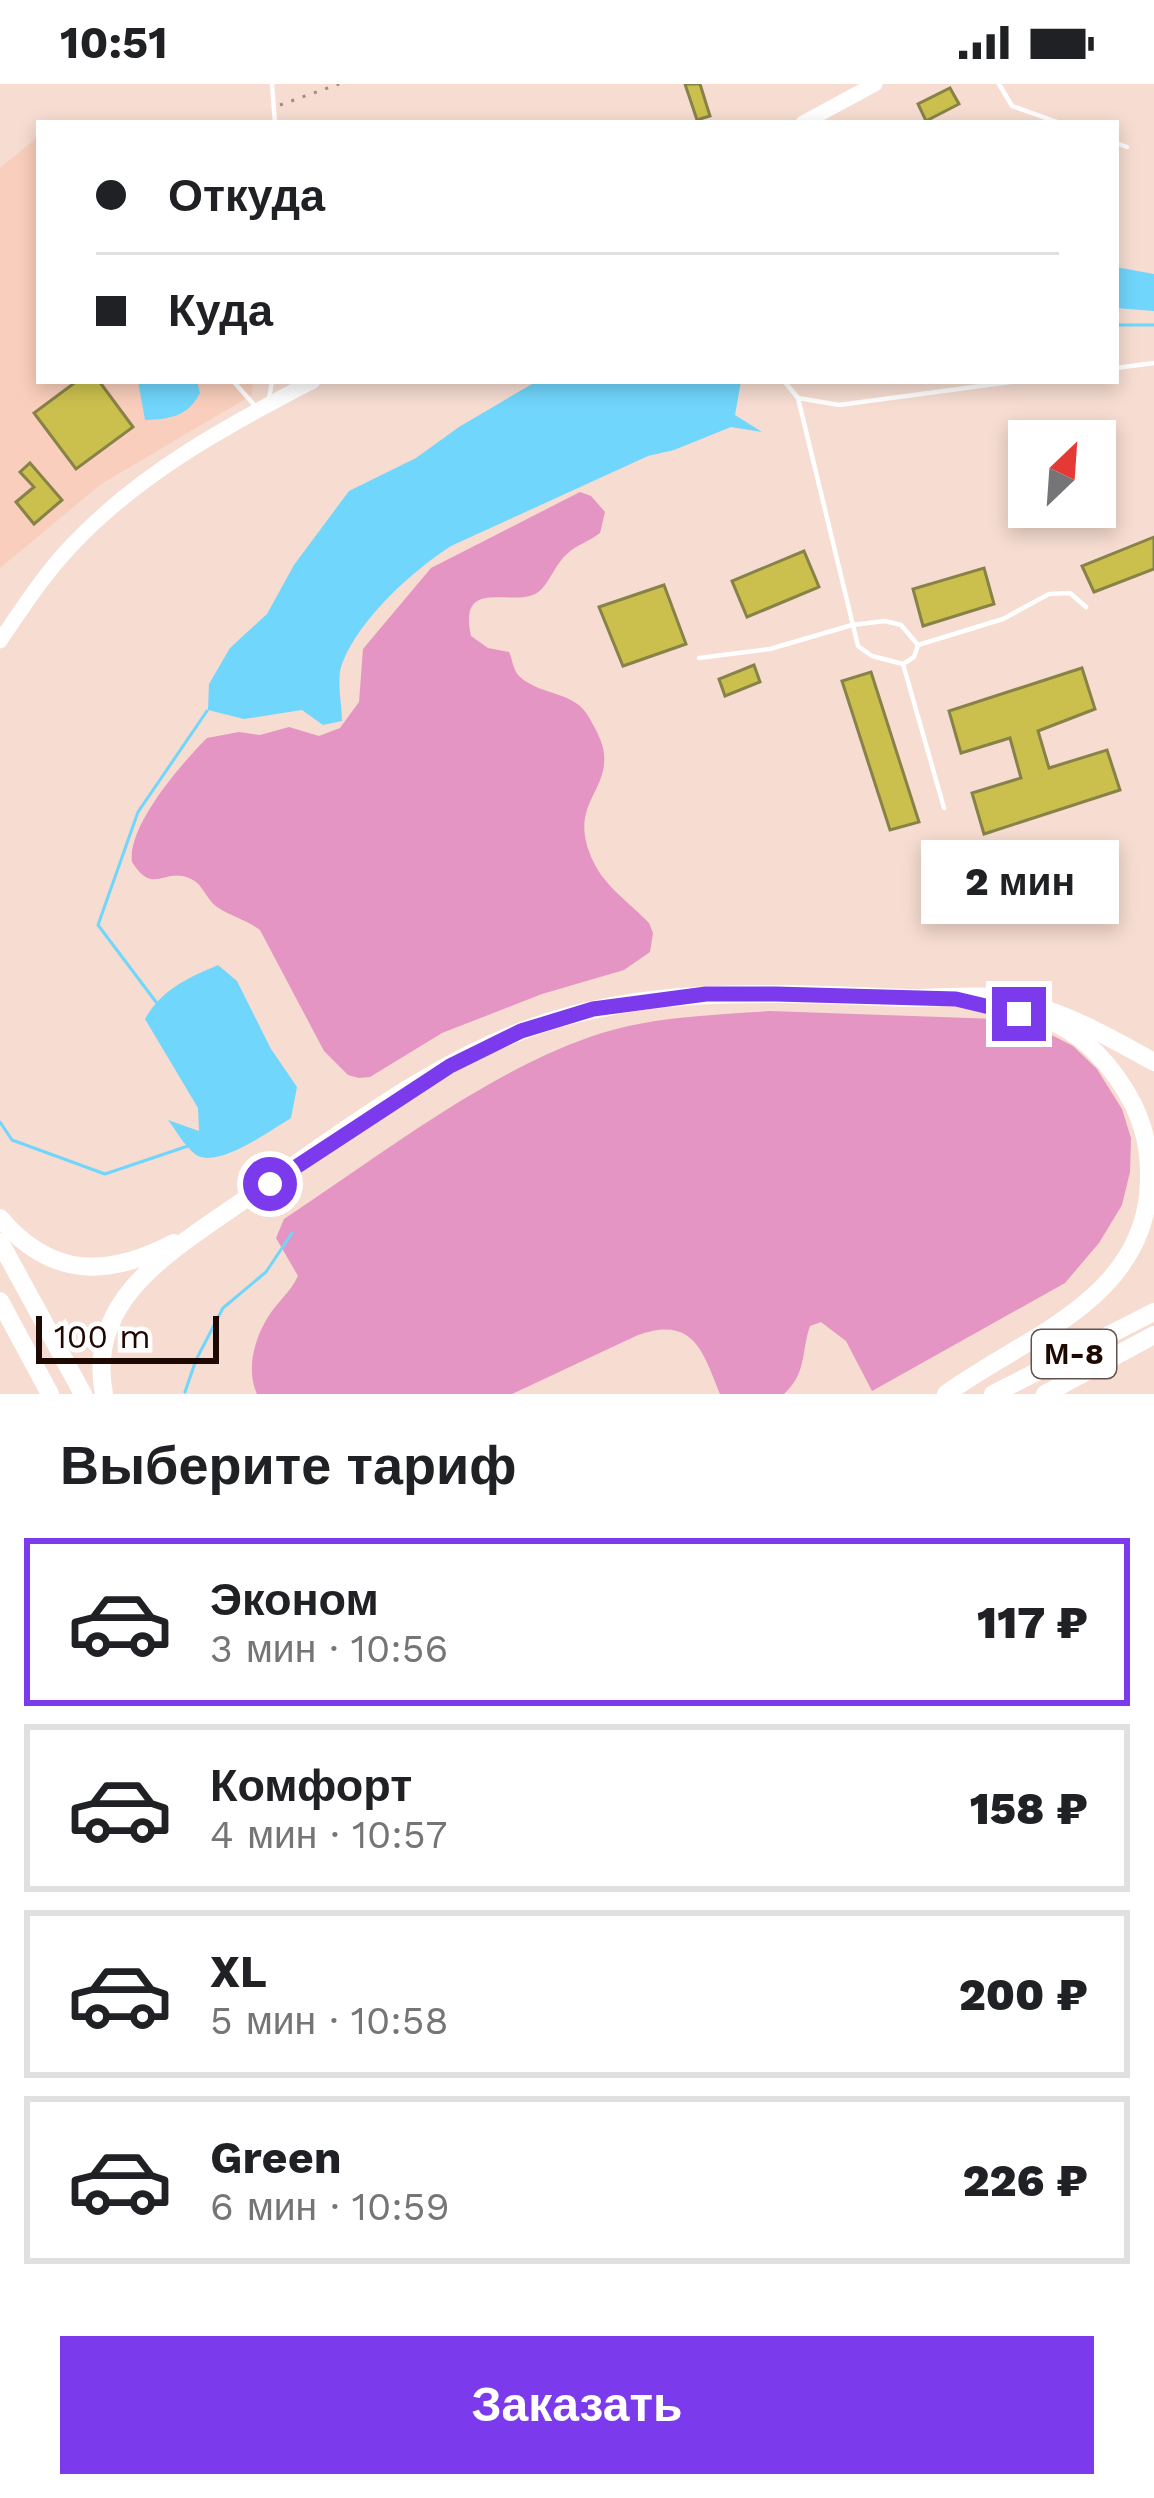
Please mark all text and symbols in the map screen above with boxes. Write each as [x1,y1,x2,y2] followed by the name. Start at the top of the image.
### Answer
[60,16,168,69] text: 10:51
[168,169,325,222] text: Откуда
[168,284,273,337] text: Куда
[1008,420,1116,528] north arrow
[1008,420,1116,528] map controls
[920,840,1118,924] callout: 2 мин
[965,859,1075,904] text: 2 мин
[992,987,1046,1041] route end
[243,1157,297,1211] route start
[36,1310,219,1363] scale bar
[54,1317,151,1356] text: 100 m
[1032,1330,1116,1378] road number: М-8
[60,1434,517,1497] text: Выберите тариф
[66,1568,174,1676] icon: car
[210,1573,379,1626] text: Эконом
[977,1596,1088,1649] text: 117 ₽
[210,1626,448,1671] text: 3 мин · 10:56
[66,1754,174,1862] icon: car
[210,1759,412,1812] text: Комфорт
[970,1782,1088,1835] text: 158 ₽
[210,1812,448,1857] text: 4 мин · 10:57
[66,1940,174,2048] icon: car
[210,1945,267,1998] text: XL
[959,1968,1088,2021] text: 200 ₽
[210,1998,449,2043] text: 5 мин · 10:58
[66,2126,174,2234] icon: car
[210,2131,342,2184] text: Green
[962,2154,1088,2207] text: 226 ₽
[210,2184,450,2229] text: 6 мин · 10:59
[60,2336,1094,2474] button: Заказать

